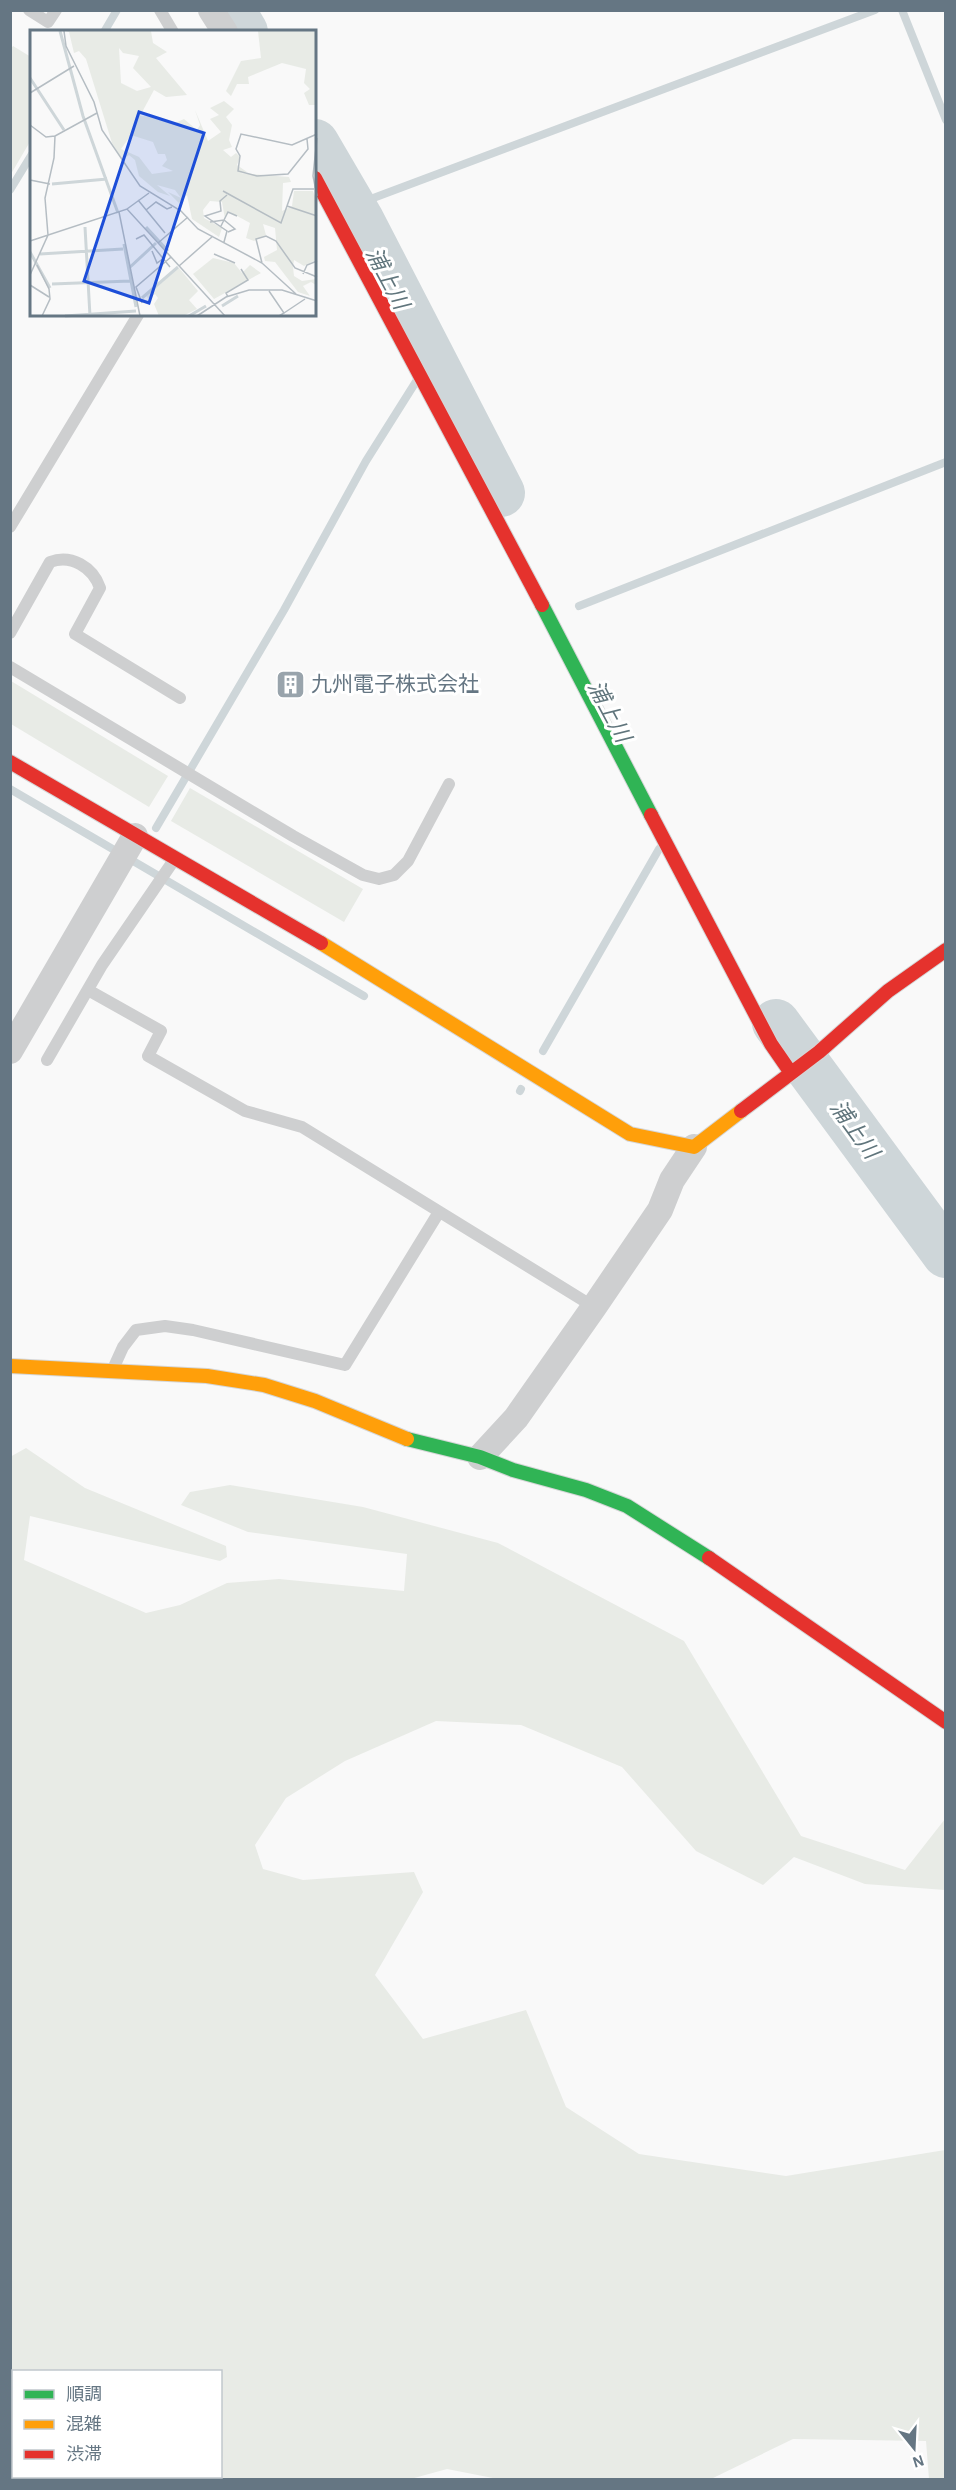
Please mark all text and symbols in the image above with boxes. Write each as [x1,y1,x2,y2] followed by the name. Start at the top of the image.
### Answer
[30,30,316,316] inset map
[362,244,414,315] water label: 浦上川
[274,668,306,700] building icon: 九州電子株式会社
[311,673,479,695] place label: 九州電子株式会社
[584,677,636,748] water label: 浦上川
[826,1096,884,1164] water label: 浦上川
[12,2370,222,2478] legend
[66,2386,102,2404] text: 順調
[66,2414,102,2434] text: 混雑
[884,2418,944,2478] north arrow
[66,2445,102,2464] text: 渋滞
[911,2452,926,2471] text: N

